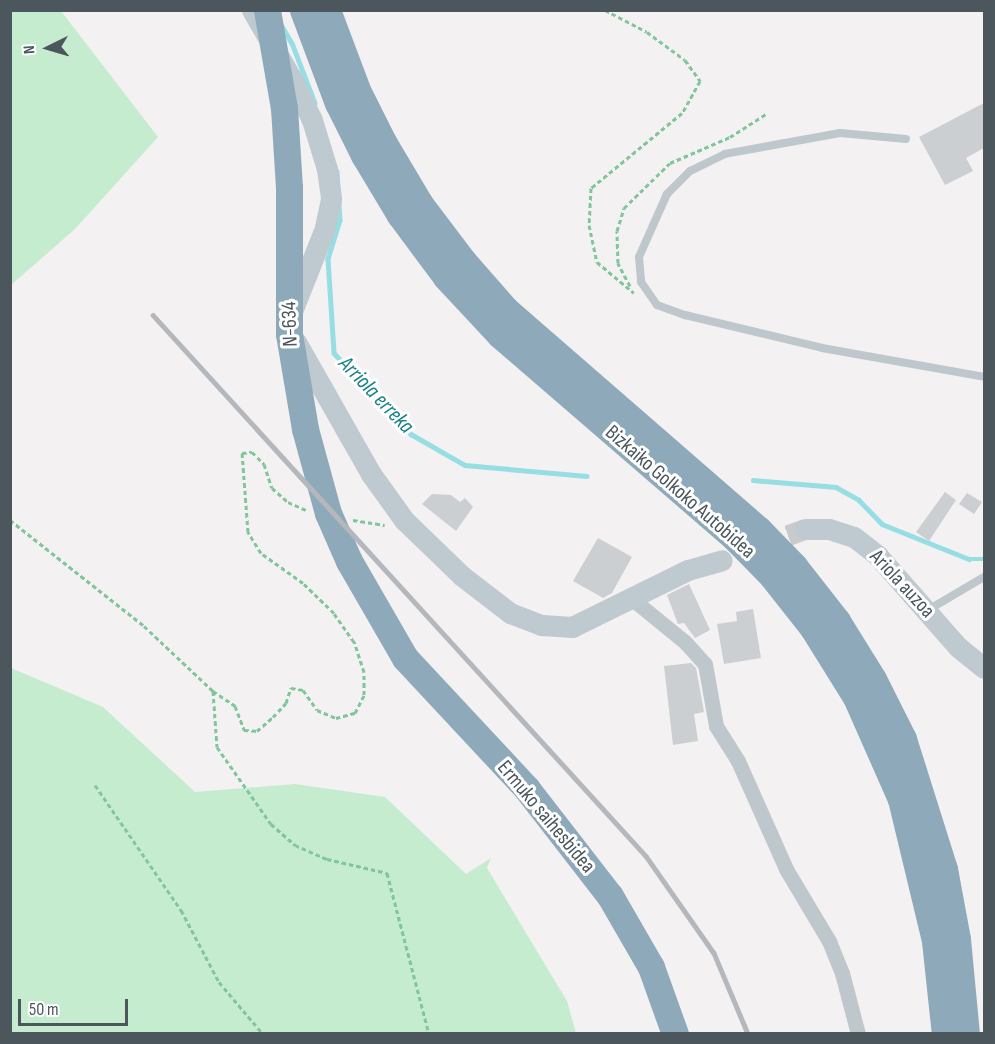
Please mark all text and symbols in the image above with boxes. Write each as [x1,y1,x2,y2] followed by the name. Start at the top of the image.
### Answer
[18,18,78,78] north arrow
[20,45,39,55] text: N
[277,301,303,347] street label: N-634
[333,351,419,439] water label: Arriola erreka
[600,420,760,564] street label: Bizkaiko Golkoko Autobidea
[864,545,940,623] street label: Ariola auzoa
[492,756,600,878] street label: Ermuko saihesbidea
[21,987,130,1025] scale bar
[29,999,59,1020] text: 50 m

